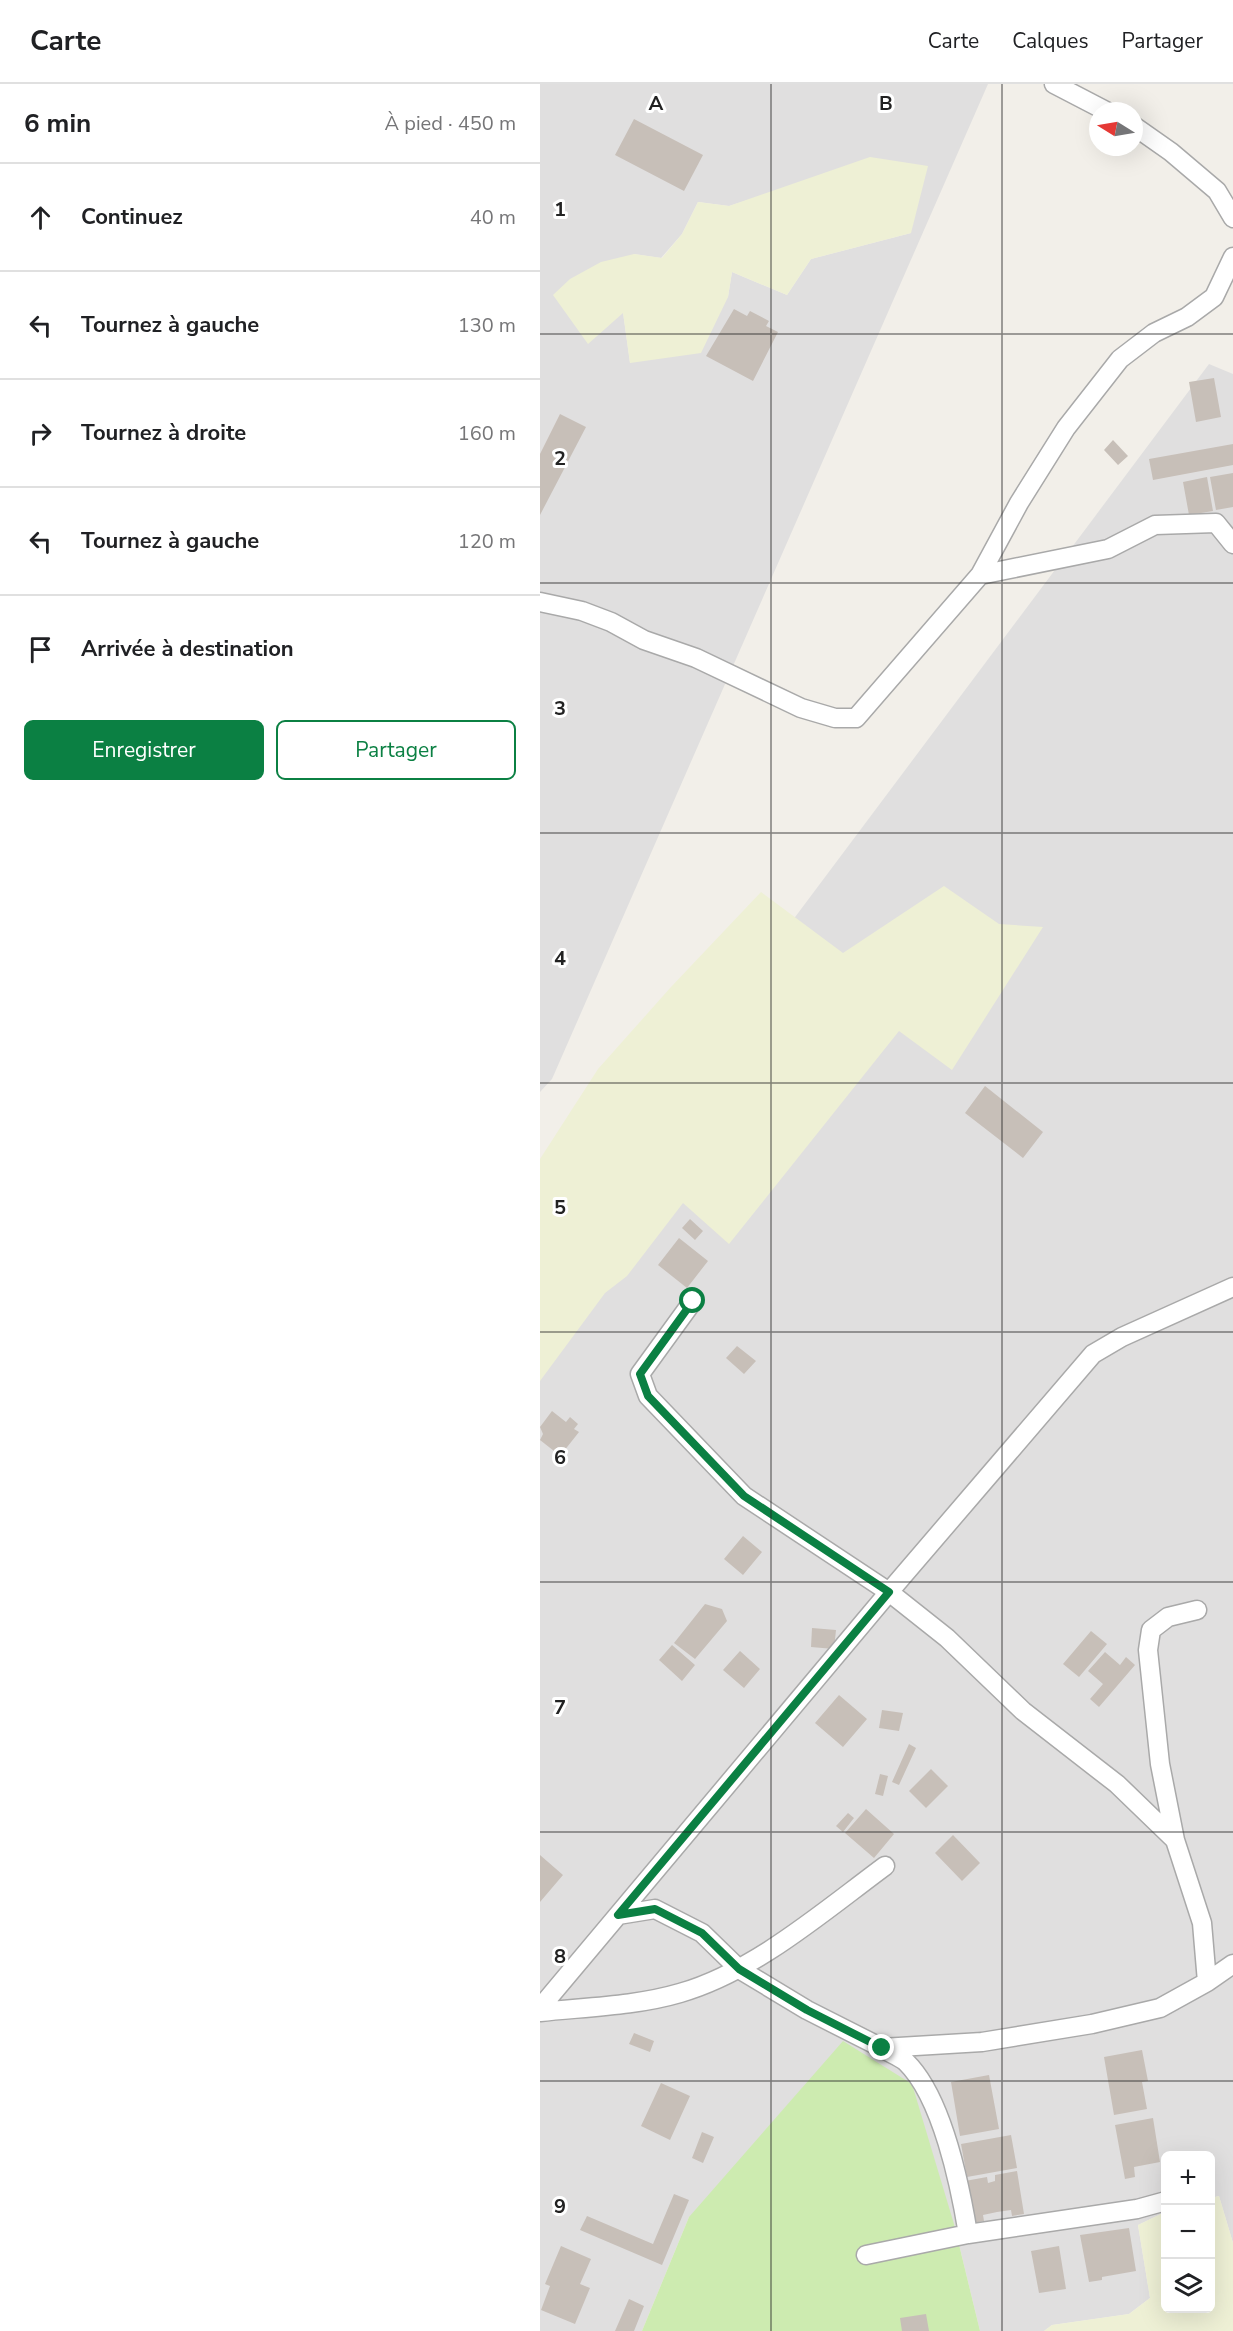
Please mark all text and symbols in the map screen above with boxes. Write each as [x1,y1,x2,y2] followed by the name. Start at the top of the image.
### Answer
[30,22,101,60] text: Carte
[928,27,979,55] text: Carte
[1012,27,1089,55] text: Calques
[1122,27,1203,55] text: Partager
[649,90,664,117] text: A
[879,90,893,117] text: B
[1089,102,1143,156] north arrow
[24,106,91,141] text: 6 min
[385,110,516,137] text: À pied · 450 m
[554,196,566,223] text: 1
[24,201,57,234] icon: ahead
[81,202,183,232] text: Continuez
[470,204,516,231] text: 40 m
[24,309,57,342] icon: left
[81,310,259,340] text: Tournez à gauche
[458,312,516,339] text: 130 m
[24,417,57,450] icon: right
[81,418,246,448] text: Tournez à droite
[458,420,516,447] text: 160 m
[554,445,566,472] text: 2
[24,525,57,558] icon: left
[81,526,259,556] text: Tournez à gauche
[458,528,516,555] text: 120 m
[24,633,57,666] icon: arrive
[81,634,294,664] text: Arrivée à destination
[554,695,566,722] text: 3
[24,720,264,780] button: Enregistrer
[276,720,516,780] button: Partager
[554,945,566,972] text: 4
[554,1194,566,1221] text: 5
[679,1287,705,1313] route start
[554,1444,566,1471] text: 6
[554,1694,566,1721] text: 7
[554,1943,566,1970] text: 8
[868,2034,894,2060] route end
[1161,2151,1215,2313] map controls
[1161,2151,1215,2205] button: +
[554,2193,566,2220] text: 9
[1161,2205,1215,2259] button: −
[1161,2259,1215,2313] button: layers

